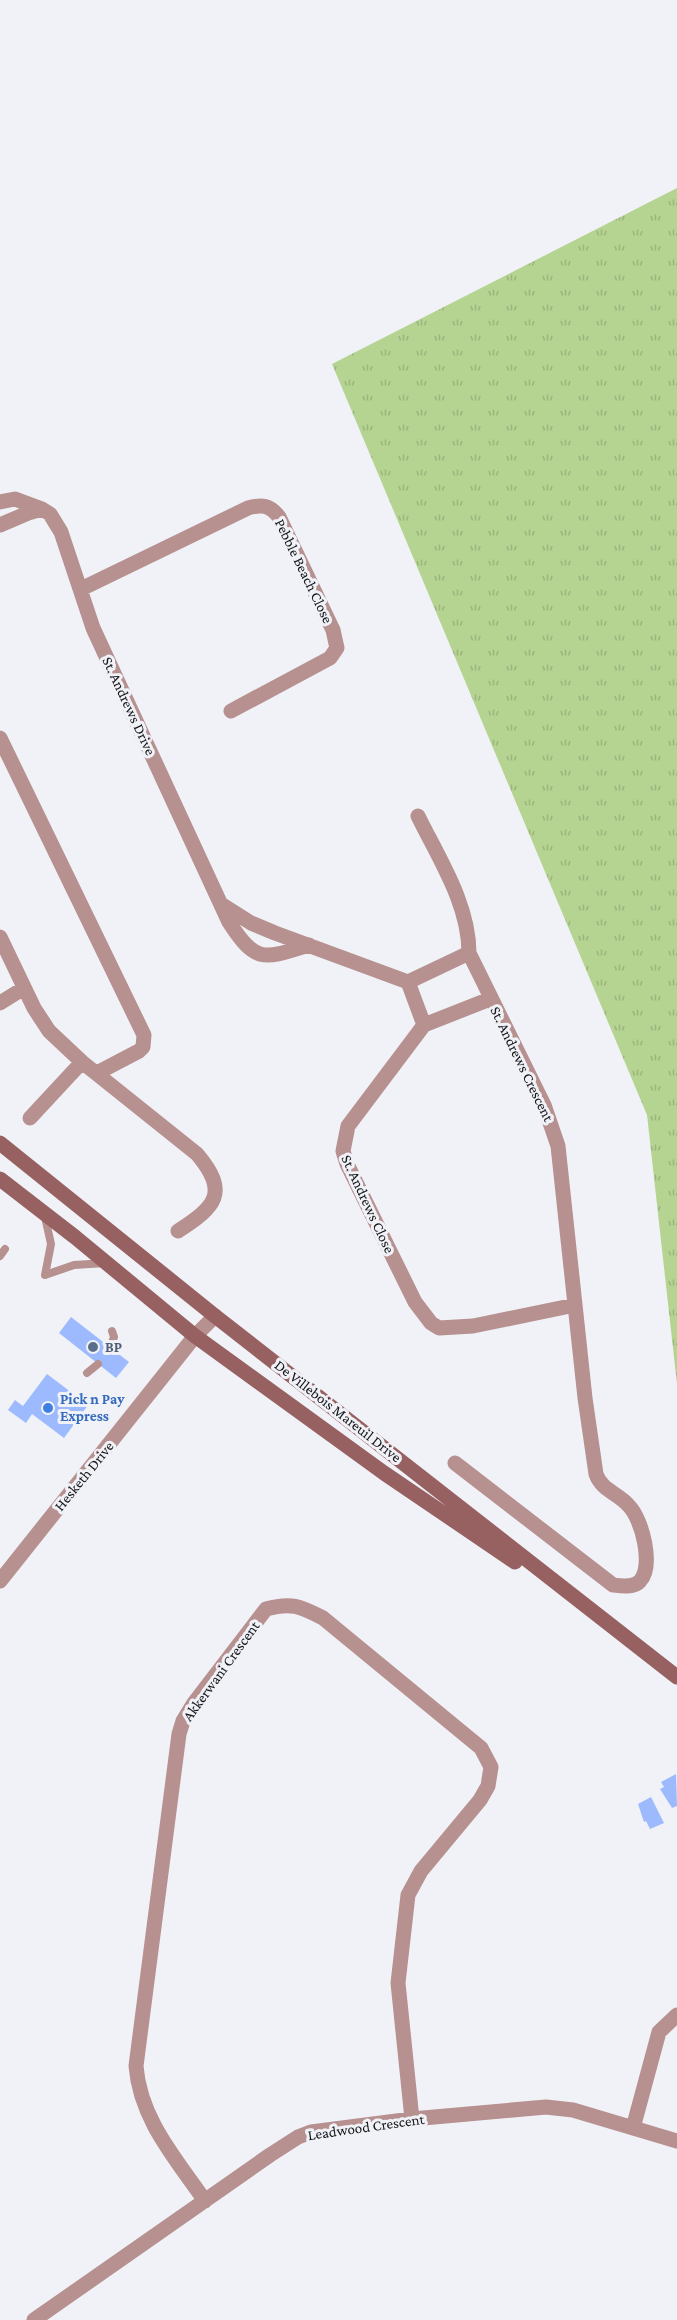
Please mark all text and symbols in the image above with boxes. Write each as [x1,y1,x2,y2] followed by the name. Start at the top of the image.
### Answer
[272,516,336,626] street label: Pebble Beach Close
[99,654,159,758] street label: St. Andrews Drive
[487,1004,557,1125] street label: St. Andrews Crescent
[338,1152,398,1256] street label: St. Andrews Close
[105,1339,122,1355] place label: BP
[86,1340,100,1354] marker: BP
[272,1357,405,1466] street label: De Villebois Mareuil Drive
[60,1391,125,1424] place label: Pick n Pay Express
[41,1401,55,1415] marker: Pick n Pay Express
[51,1438,117,1514] street label: Hesketh Drive
[179,1617,263,1724] street label: Akkerwani Crescent
[307,2111,426,2143] street label: Leadwood Crescent

